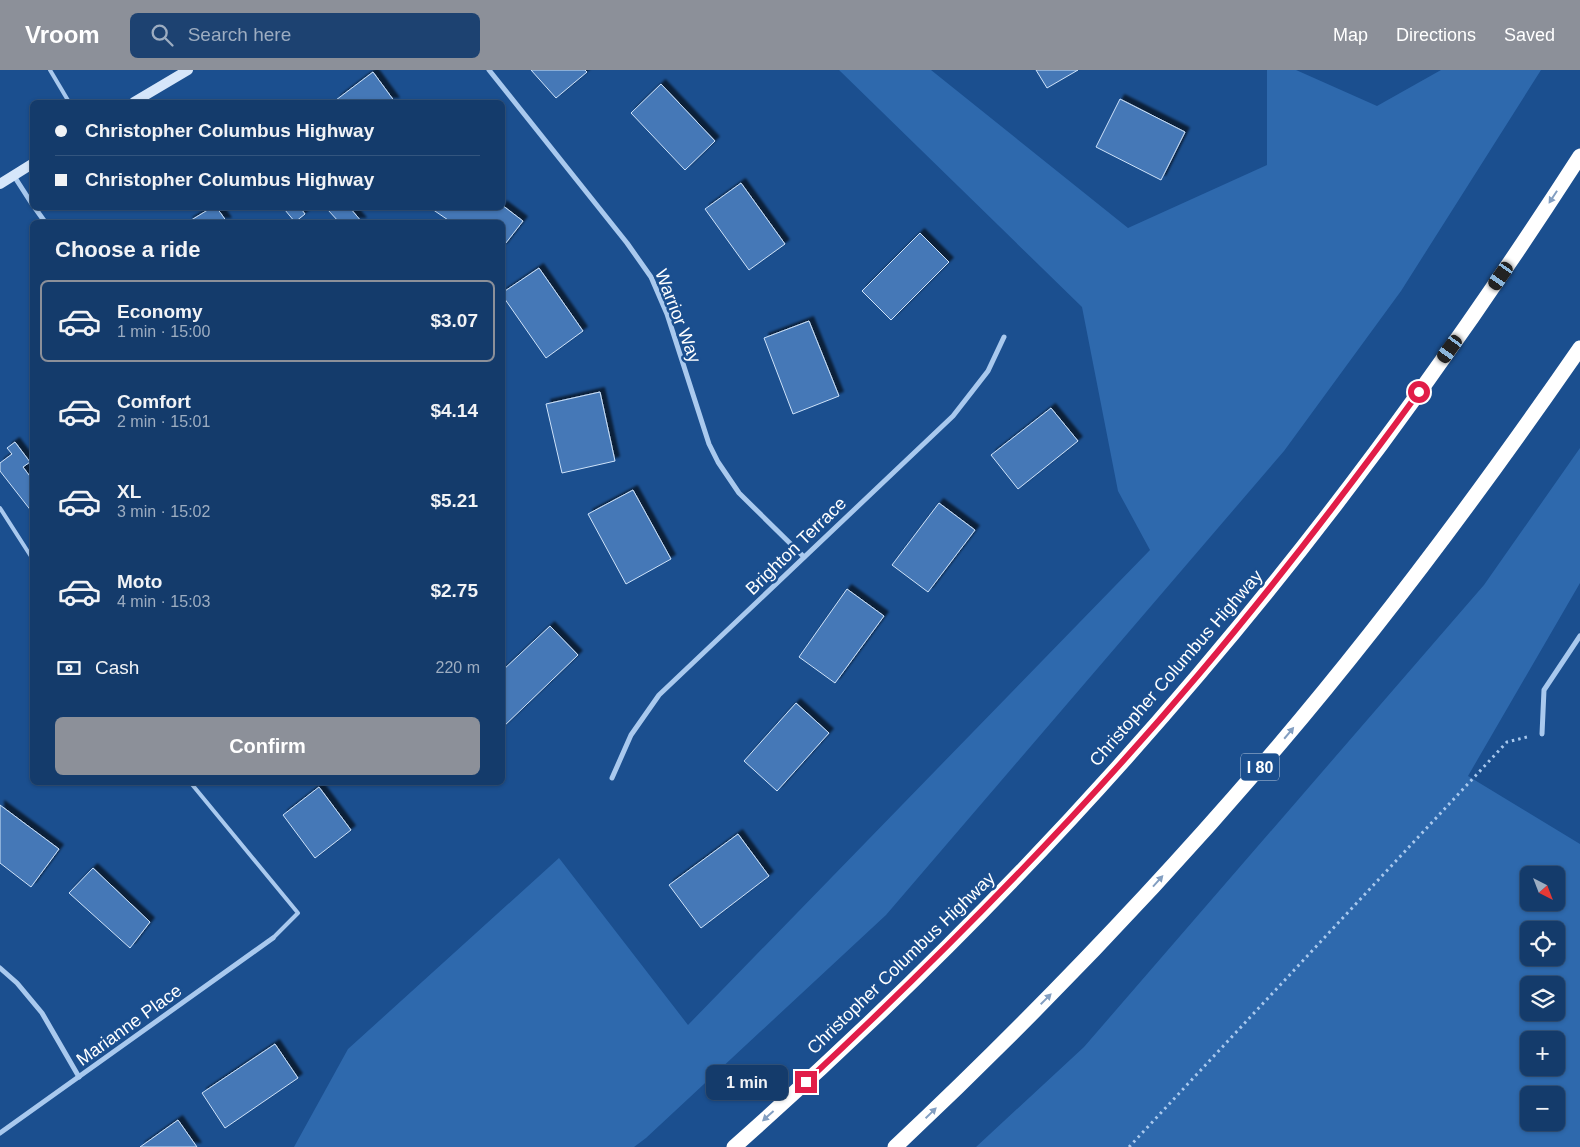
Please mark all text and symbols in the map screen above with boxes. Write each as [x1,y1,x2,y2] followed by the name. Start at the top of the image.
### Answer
[130,13,480,58] search box
[25,21,100,48] text: Vroom
[148,21,176,49] icon: search
[188,24,291,45] text: Search here
[1333,25,1368,45] text: Map
[1396,25,1476,45] text: Directions
[1504,25,1555,45] text: Saved
[85,120,374,141] text: Christopher Columbus Highway
[85,169,374,190] text: Christopher Columbus Highway
[1549,190,1558,204] one-way arrow
[55,237,200,262] text: Choose a ride
[1486,259,1515,293] car
[651,266,705,366] street label: Warrior Way
[57,299,102,344] icon: car
[117,301,203,322] text: Economy
[430,310,478,331] text: $3.07
[117,323,210,340] text: 1 min · 15:00
[1435,332,1464,366] car
[1408,381,1430,403] route start
[57,389,102,434] icon: car
[117,391,191,412] text: Comfort
[430,400,478,421] text: $4.14
[117,413,210,430] text: 2 min · 15:01
[57,479,102,524] icon: car
[117,481,141,502] text: XL
[430,490,478,511] text: $5.21
[742,493,850,599] street label: Brighton Terrace
[117,503,210,520] text: 3 min · 15:02
[1085,566,1267,770] street label: Christopher Columbus Highway
[57,569,102,614] icon: car
[117,571,162,592] text: Moto
[430,580,478,601] text: $2.75
[117,593,210,610] text: 4 min · 15:03
[55,654,83,682] icon: cash
[95,657,139,678] text: Cash
[436,659,480,676] text: 220 m
[55,717,480,775] button: Confirm
[1283,727,1294,740] one-way arrow
[1241,754,1279,780] road number: I 80
[1520,866,1565,911] north arrow
[1520,866,1565,1131] map controls
[803,868,999,1058] street label: Christopher Columbus Highway
[1152,876,1164,888] one-way arrow
[1520,921,1565,966] button: locate
[1520,976,1565,1021] button: layers
[73,980,185,1070] street label: Marianne Place
[1040,993,1052,1005] one-way arrow
[1520,1031,1565,1076] button: +
[706,1064,788,1100] callout: 1 min
[795,1071,817,1093] route end
[726,1074,768,1091] text: 1 min
[1520,1086,1565,1131] button: −
[924,1107,936,1119] one-way arrow
[762,1111,775,1122] one-way arrow

